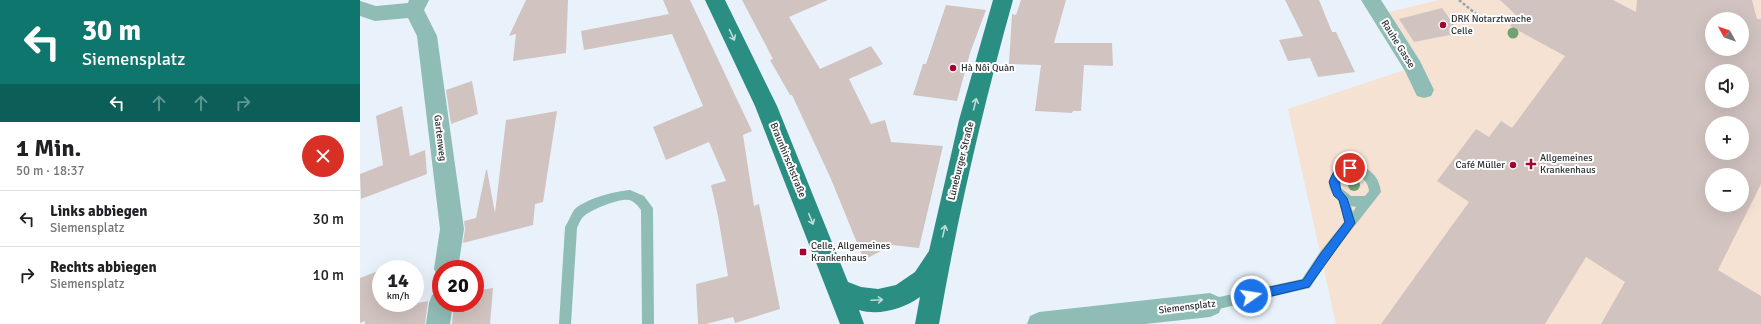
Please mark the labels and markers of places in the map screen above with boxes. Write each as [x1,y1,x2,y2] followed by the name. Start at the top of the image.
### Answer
[1451,13,1531,37] place label: DRK Notarztwache Celle
[1438,20,1448,30] marker: DRK Notarztwache Celle
[961,62,1014,74] place label: Hà Nôi Quàn
[948,63,958,73] marker: Hà Nôi Quàn
[1333,151,1367,185] pin
[1540,152,1596,176] place label: Allgemeines Krankenhaus
[1525,158,1537,170] marker: Allgemeines Krankenhaus
[1456,159,1505,171] place label: Café Müller
[1508,160,1518,170] marker: Café Müller
[811,240,891,264] place label: Celle, Allgemeines Krankenhaus
[798,247,808,257] marker: Celle, Allgemeines Krankenhaus

